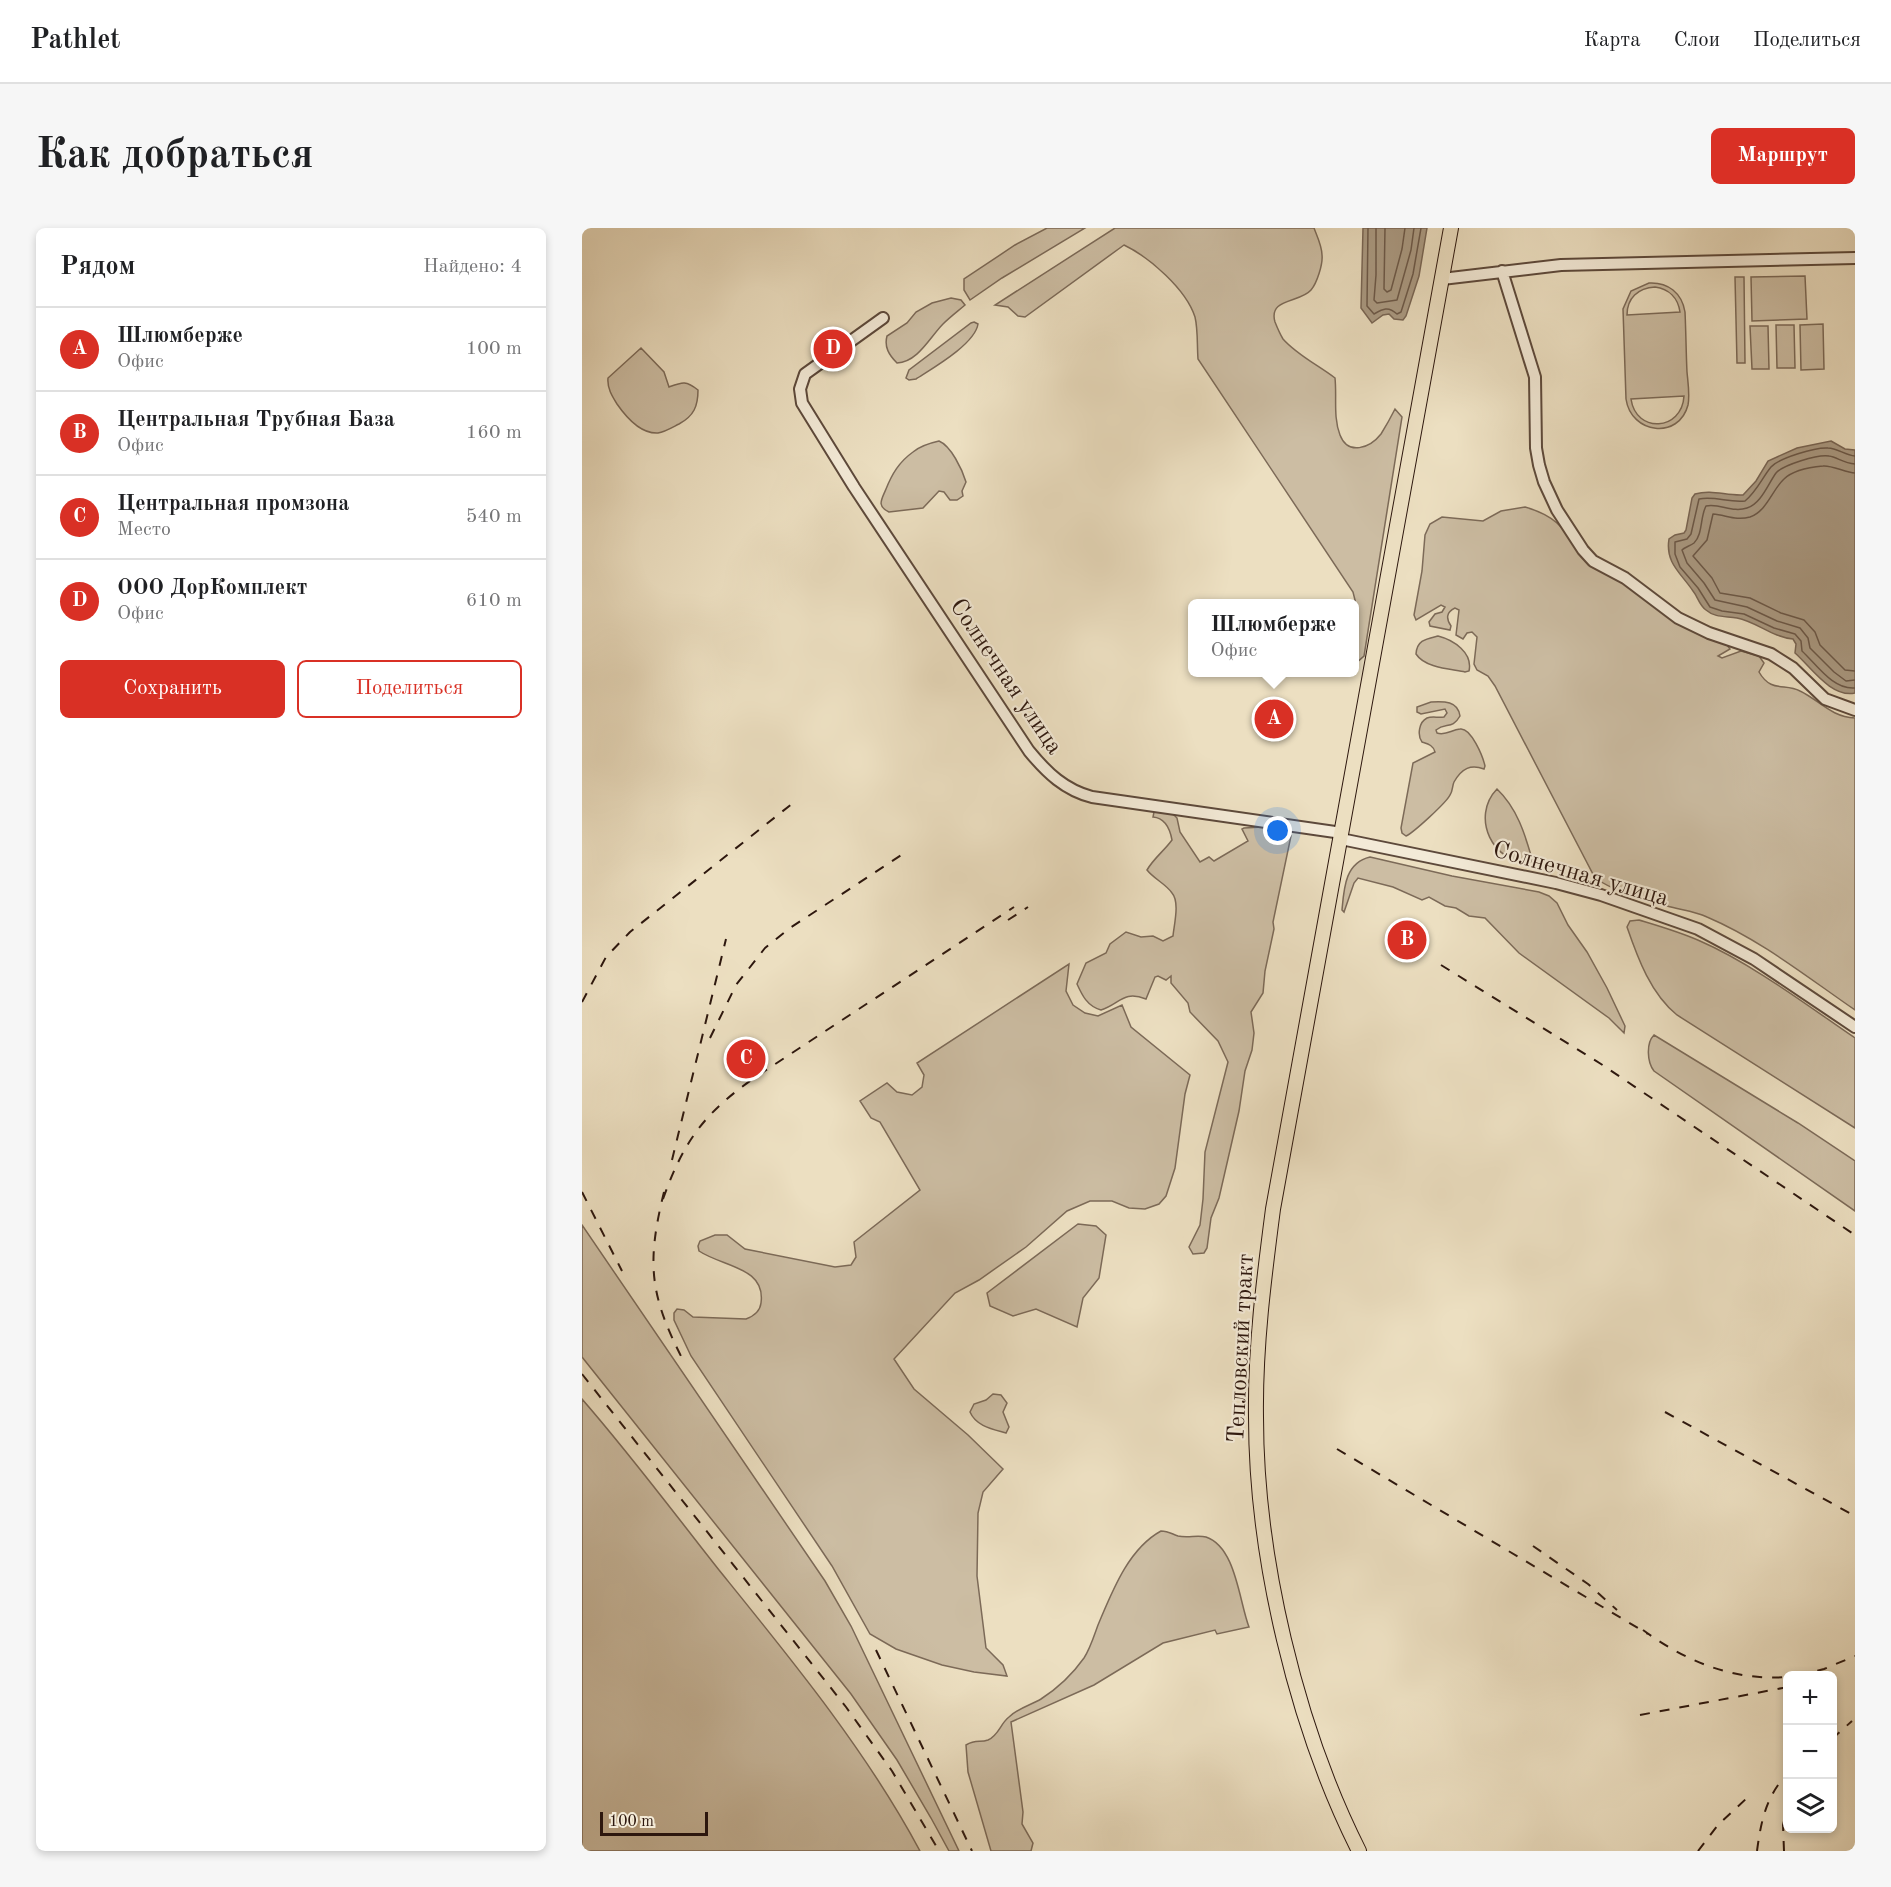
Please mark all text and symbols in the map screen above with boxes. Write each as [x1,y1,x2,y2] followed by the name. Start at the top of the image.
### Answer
[30,27,121,55] text: Pathlet
[1584,30,1641,51] text: Карта
[1674,30,1720,51] text: Слои
[1753,30,1861,51] text: Поделиться
[1711,128,1855,184] button: Маршрут
[36,135,313,177] text: Как добраться
[60,254,135,280] text: Рядом
[423,257,522,277] text: Найдено: 4
[117,325,243,347] text: Шлюмберже
[814,326,852,372] pin: D
[72,339,87,359] text: A
[466,339,522,359] text: 100 m
[117,352,164,372] text: Офис
[117,409,395,431] text: Центральная Трубная База
[72,423,87,443] text: B
[466,423,522,443] text: 160 m
[117,436,164,456] text: Офис
[117,493,349,515] text: Центральная промзона
[73,507,86,527] text: C
[466,507,522,527] text: 540 m
[117,520,171,540] text: Место
[117,577,307,599] text: ООО ДорКомплект
[72,591,87,611] text: D
[466,591,522,611] text: 610 m
[945,595,1066,759] street label: Солнечная улица
[1188,599,1359,677] popup
[117,604,164,624] text: Офис
[1211,614,1336,636] text: Шлюмберже
[1211,641,1257,661] text: Офис
[60,660,285,718] button: Сохранить
[297,660,522,718] button: Поделиться
[1254,696,1294,742] pin: A
[1263,816,1292,845] your location
[1490,838,1671,912] street label: Солнечная улица
[1388,918,1426,962] pin: B
[726,1036,766,1082] pin: C
[1225,1253,1259,1443] street label: Тепловский тракт
[1783,1671,1837,1833] map controls
[1783,1671,1837,1725] button: +
[1783,1725,1837,1779] button: −
[1783,1779,1837,1833] button: layers
[600,1809,708,1836] scale bar
[609,1814,654,1830] text: 100 m

